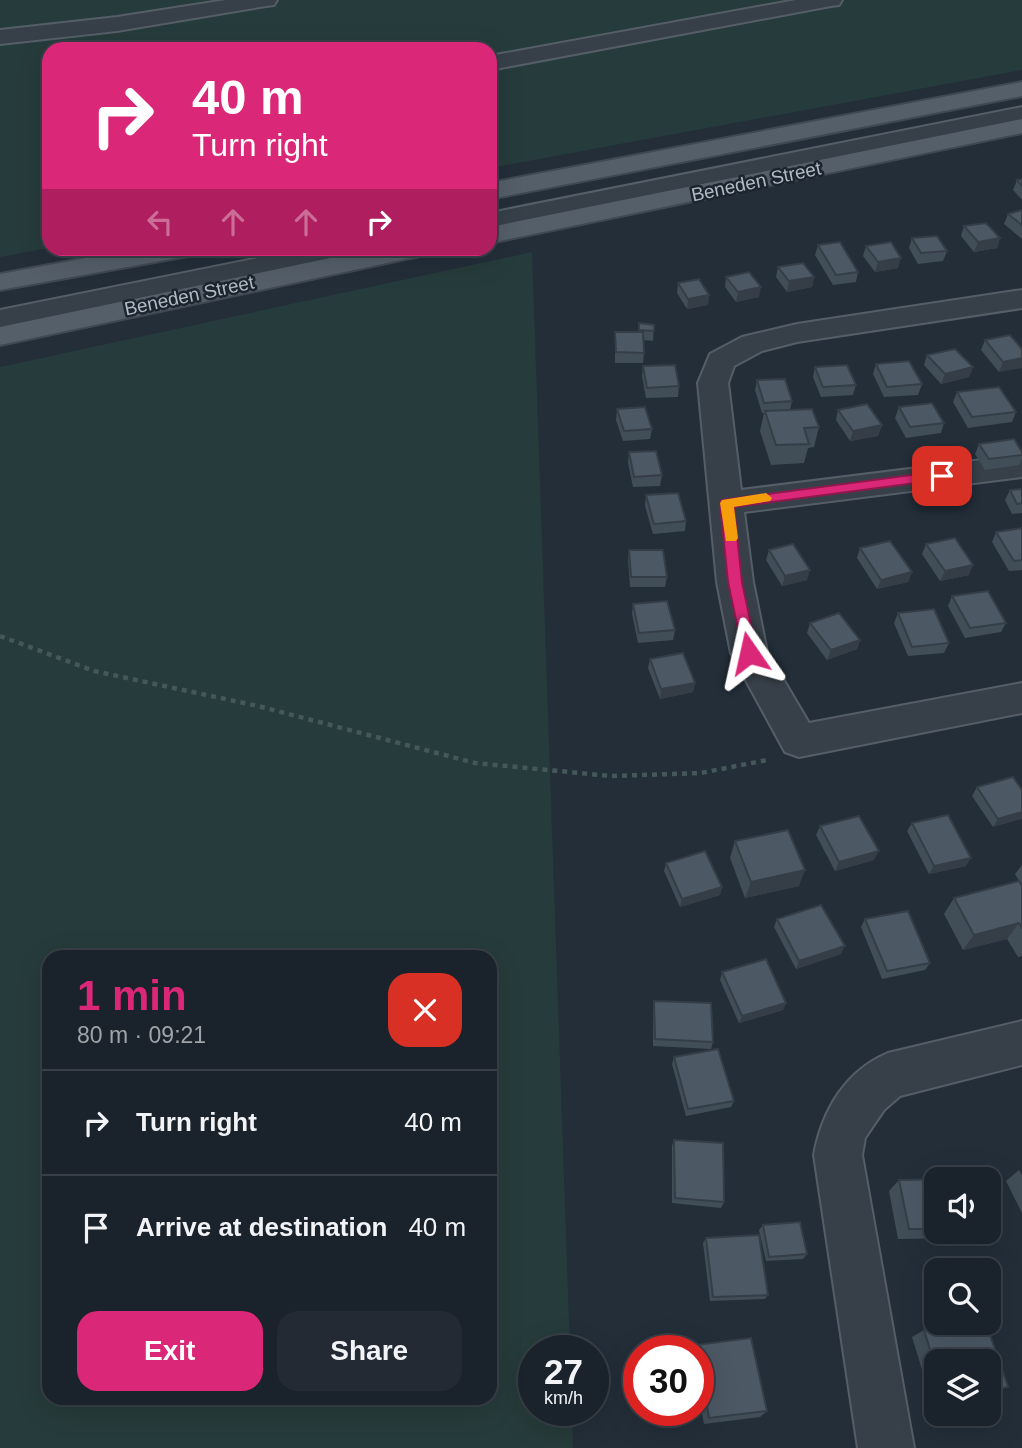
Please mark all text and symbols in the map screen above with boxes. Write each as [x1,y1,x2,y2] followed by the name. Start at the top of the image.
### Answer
[77,70,168,161] icon: right
[192,70,304,124] text: 40 m
[192,127,328,163] text: Turn right
[689,157,824,205] street label: Beneden Street
[141,203,179,241] icon: left
[214,203,252,241] icon: ahead
[287,203,325,241] icon: ahead
[360,203,398,241] icon: right
[122,271,257,319] street label: Beneden Street
[912,446,972,506] pin
[923,457,961,495] icon: arrive
[712,616,786,690] position arrow
[77,972,187,1019] text: 1 min
[388,973,462,1047] button: close
[77,1022,206,1048] text: 80 m · 09:21
[77,1104,115,1142] icon: right
[136,1107,257,1137] text: Turn right
[404,1107,462,1137] text: 40 m
[924,1167,1001,1426] map controls
[924,1167,1001,1244] button: sound
[77,1209,115,1247] icon: arrive
[136,1212,387,1242] text: Arrive at destination
[408,1212,466,1242] text: 40 m
[924,1258,1001,1335] button: search
[77,1311,263,1391] button: Exit
[277,1311,462,1391] button: Share
[623,1335,714,1426] speed limit sign: 30
[924,1349,1001,1426] button: layers
[544,1352,583,1391] text: 27
[544,1388,583,1408] text: km/h

